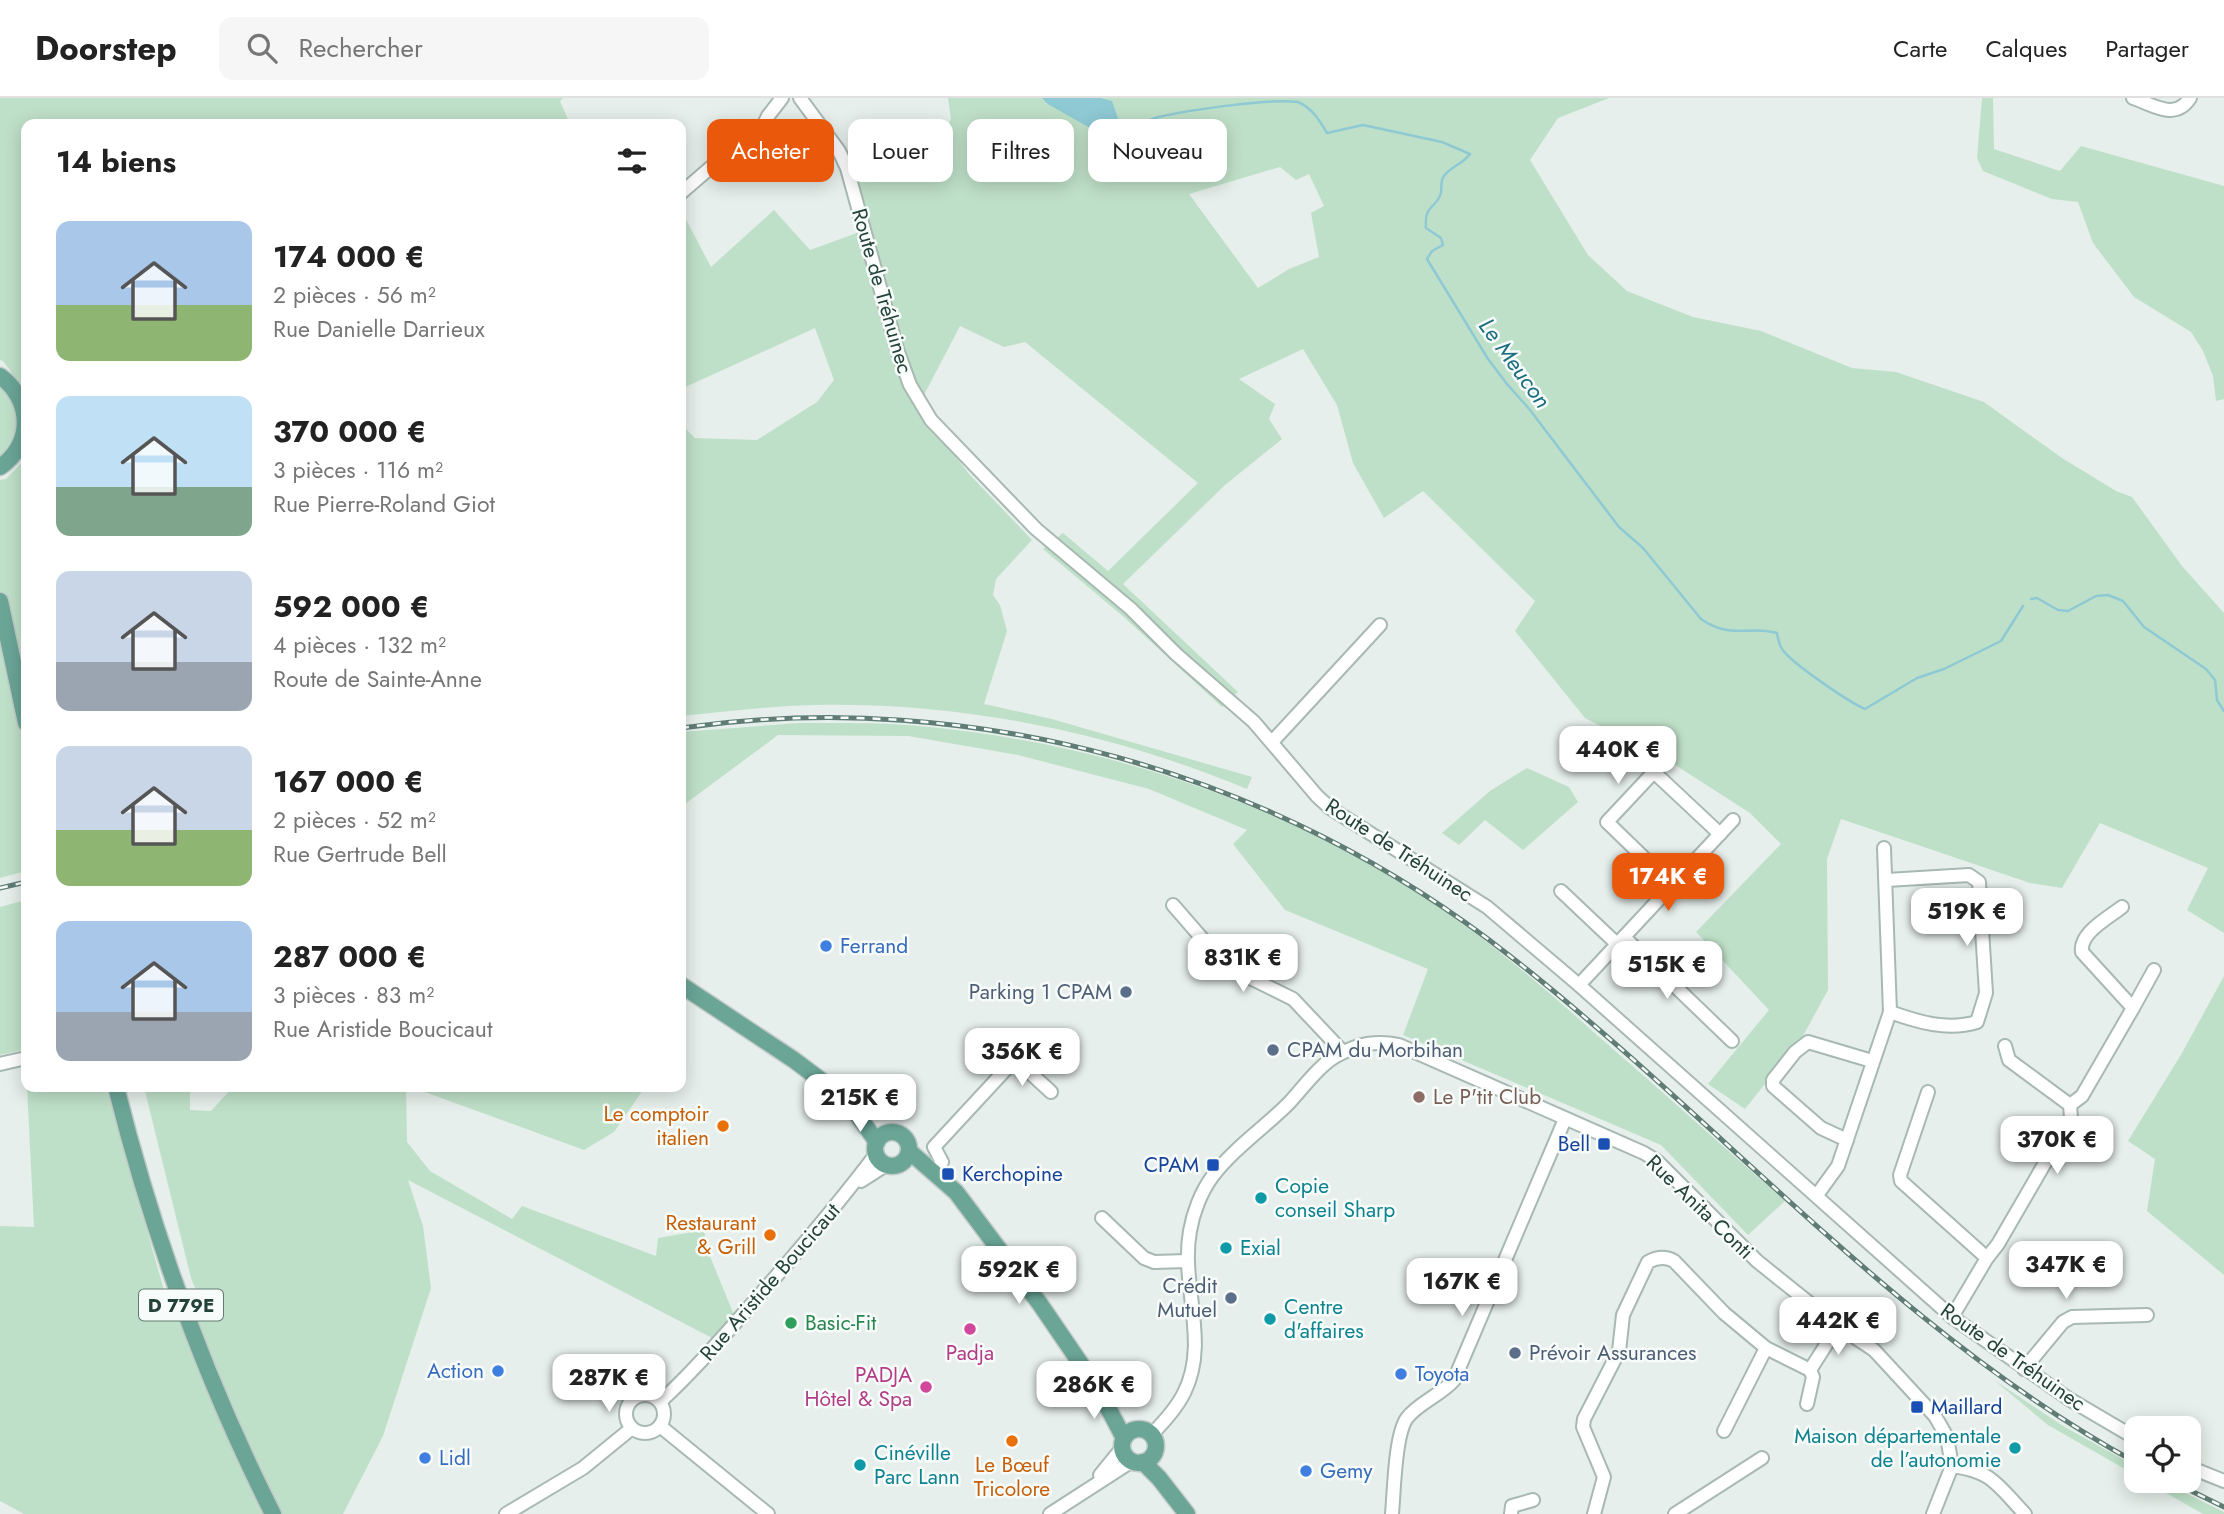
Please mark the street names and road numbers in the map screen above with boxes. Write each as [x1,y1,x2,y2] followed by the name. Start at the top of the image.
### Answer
[844,205,920,377] street label: Route de Tréhuinec
[1319,791,1479,909] street label: Route de Tréhuinec
[1640,1148,1760,1266] street label: Rue Anita Conti
[693,1197,847,1367] street label: Rue Aristide Boucicaut
[139,1289,223,1320] road number: D 779E
[1934,1296,2092,1418] street label: Route de Tréhuinec

